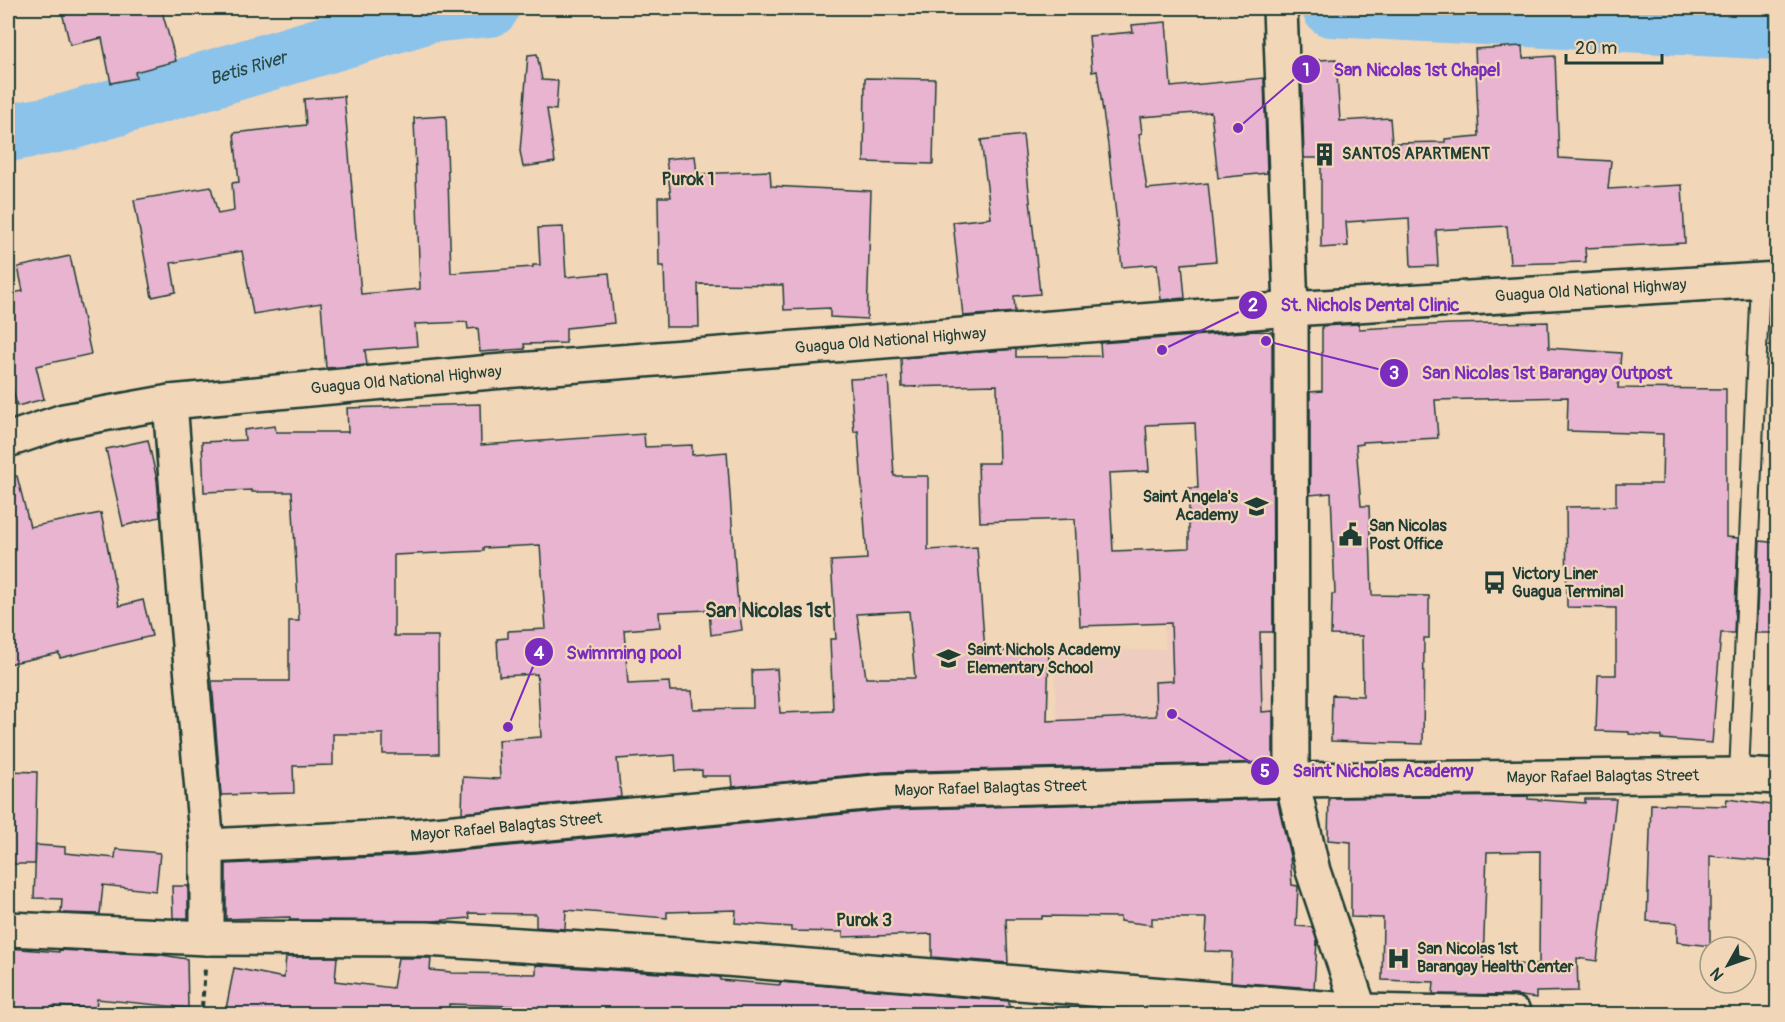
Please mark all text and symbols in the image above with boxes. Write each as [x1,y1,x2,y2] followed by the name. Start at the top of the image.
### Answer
[1566,27,1662,65] scale bar
[1575,37,1617,60] text: 20 m
[207,45,292,90] water label: Betis River
[1291,51,1512,87] callout: San Nicolas 1st Chapel
[1302,59,1310,82] text: 1
[1333,59,1501,82] text: San Nicolas 1st Chapel
[1311,141,1337,167] building icon: SANTOS APARTMENT
[1342,144,1490,164] place label: SANTOS APARTMENT
[661,168,715,191] district label: Purok 1
[1494,275,1687,306] street label: Guagua Old National Highway
[1238,287,1471,323] callout: St. Nichols Dental Clinic
[1248,294,1258,317] text: 2
[1280,294,1460,317] text: St. Nichols Dental Clinic
[794,323,987,358] street label: Guagua Old National Highway
[1379,355,1684,391] callout: San Nicolas 1st Barangay Outpost
[310,361,503,399] street label: Guagua Old National Highway
[1389,362,1399,385] text: 3
[1422,362,1673,385] text: San Nicolas 1st Barangay Outpost
[1143,487,1239,525] place label: Saint Angela's Academy
[1243,493,1269,519] school or university icon: Saint Angela's Academy
[1369,516,1447,554] place label: San Nicolas Post Office
[1338,522,1364,548] public building icon: San Nicolas Post Office
[1512,564,1624,602] place label: Victory Liner Guagua Terminal
[1481,570,1507,596] bus stop icon: Victory Liner Guagua Terminal
[705,598,832,623] district label: San Nicolas 1st
[524,634,694,670] callout: Swimming pool
[967,640,1120,678] place label: Saint Nichols Academy Elementary School
[534,642,545,665] text: 4
[566,642,682,665] text: Swimming pool
[936,646,962,672] school or university icon: Saint Nichols Academy Elementary School
[1250,753,1485,789] callout: Saint Nicholas Academy
[1260,760,1270,783] text: 5
[1293,760,1474,783] text: Saint Nicholas Academy
[1506,765,1700,788] street label: Mayor Rafael Balagtas Street
[894,776,1088,801] street label: Mayor Rafael Balagtas Street
[409,808,604,846] street label: Mayor Rafael Balagtas Street
[836,909,892,932] district label: Purok 3
[1698,935,1758,995] north arrow
[1417,939,1574,977] place label: San Nicolas 1st Barangay Health Center
[1386,945,1412,971] hospital icon: San Nicolas 1st Barangay Health Center
[1706,963,1728,985] text: N

